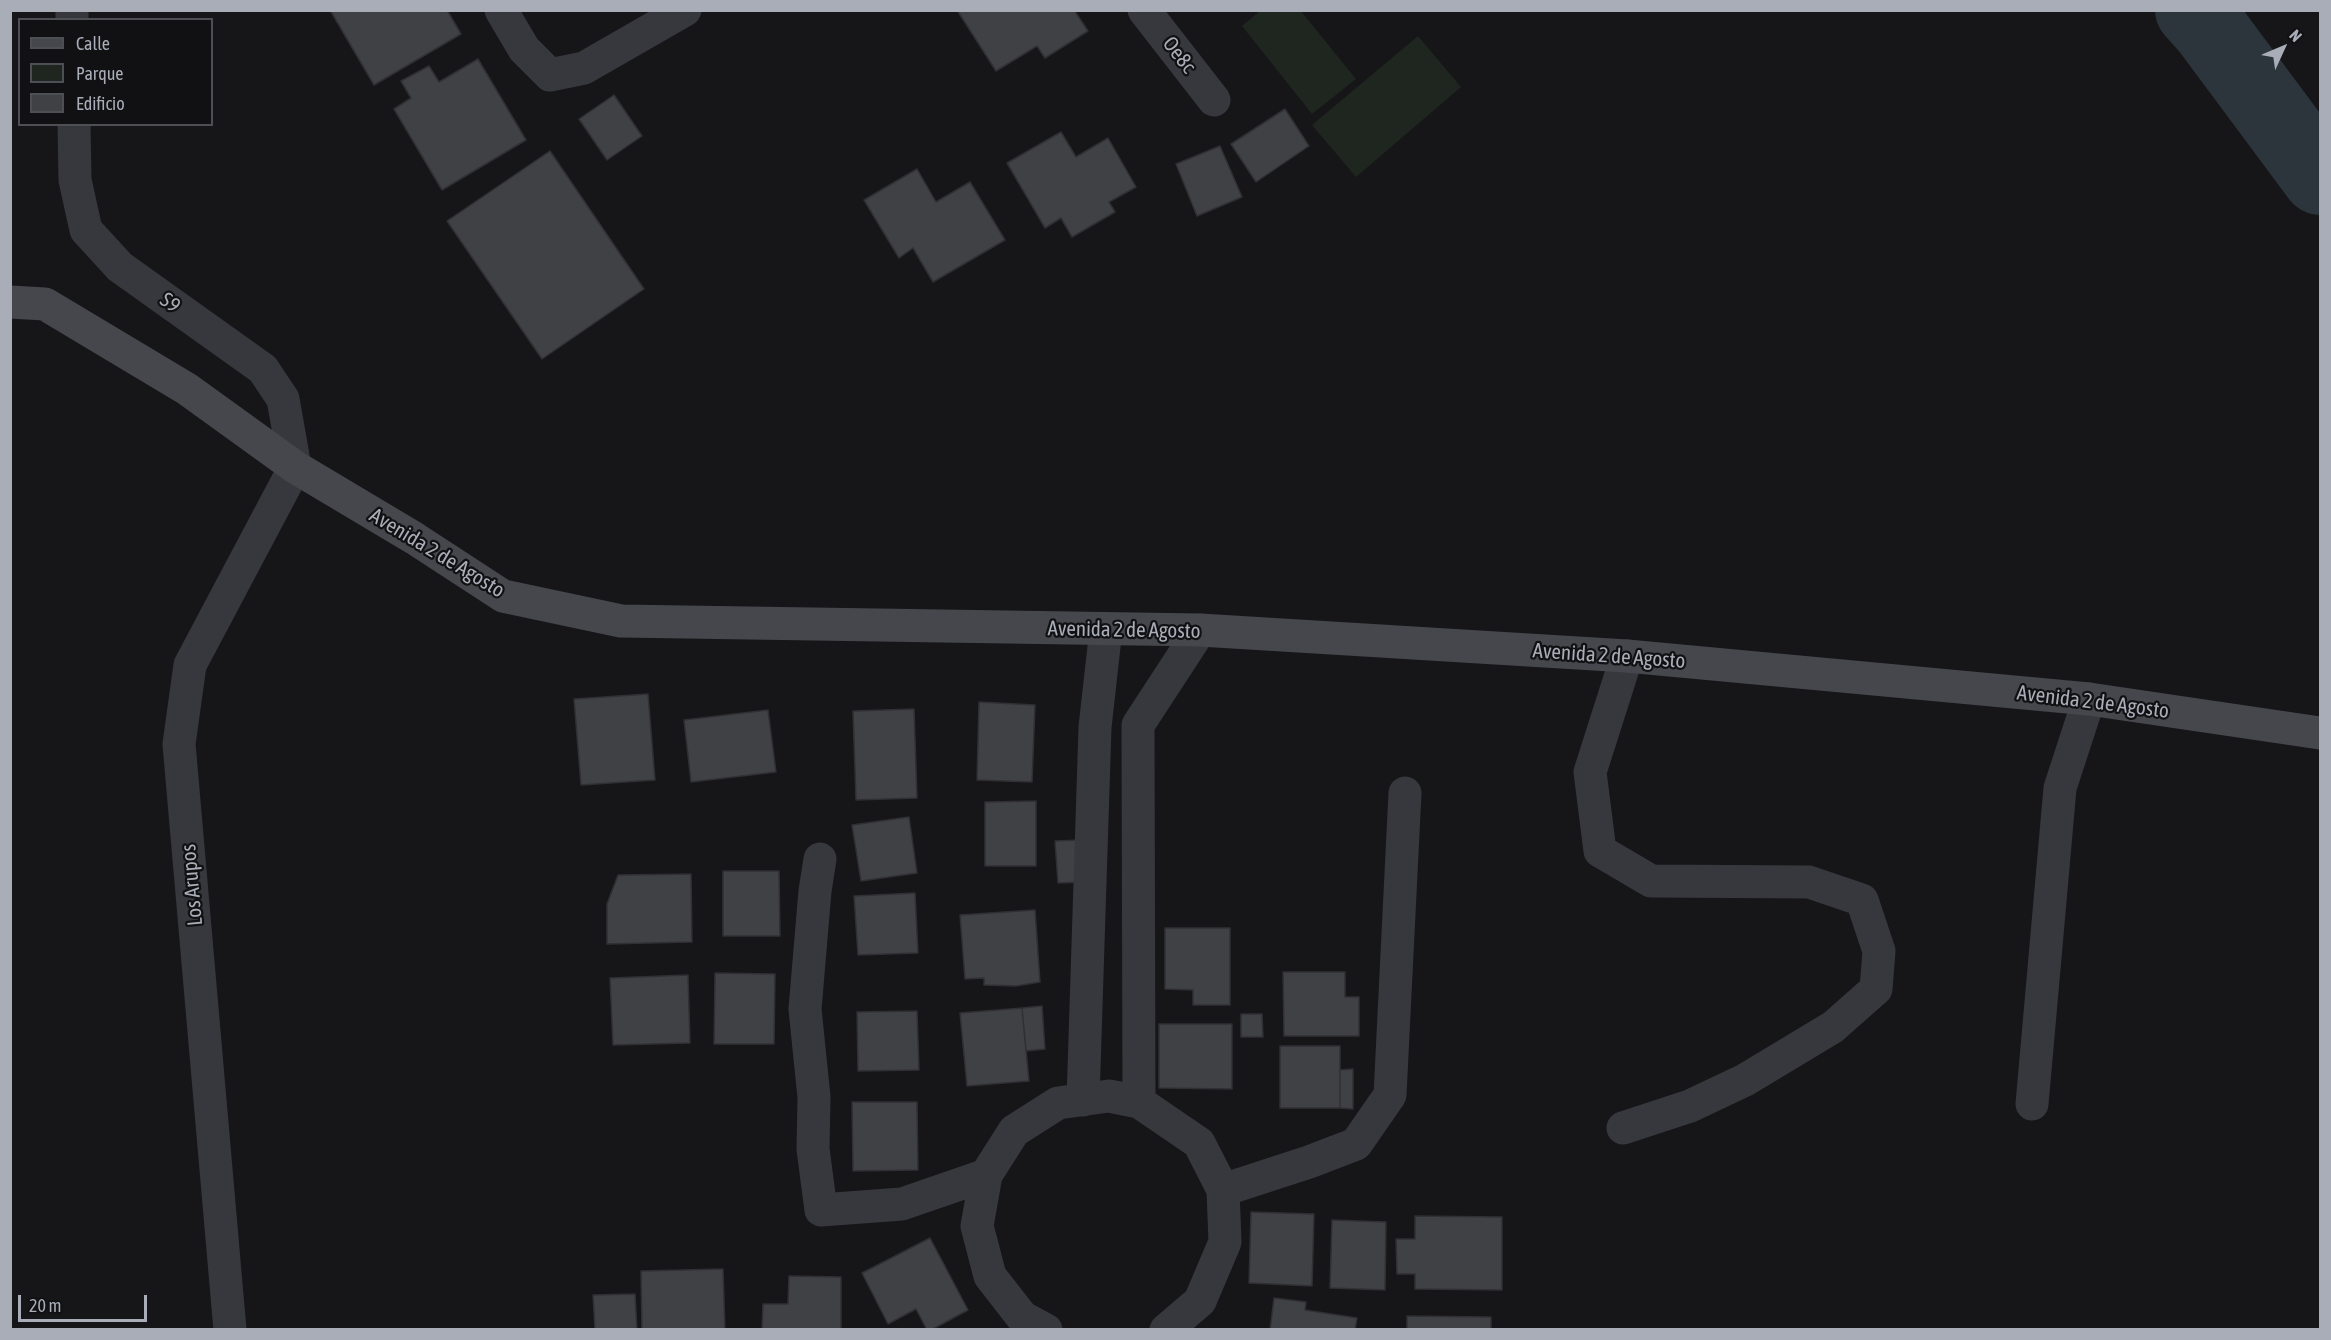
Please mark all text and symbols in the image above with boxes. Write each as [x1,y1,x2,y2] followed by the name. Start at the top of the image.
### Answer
[18,18,213,126] legend
[2253,18,2313,78] north arrow
[2286,26,2306,45] text: N
[1157,32,1201,78] street label: Oe8c
[76,33,110,54] text: Calle
[76,63,124,84] text: Parque
[76,93,125,114] text: Edificio
[155,287,185,319] street label: S9
[365,503,509,603] street label: Avenida 2 de Agosto
[1047,616,1201,644] street label: Avenida 2 de Agosto
[1532,638,1686,674] street label: Avenida 2 de Agosto
[2016,680,2170,724] street label: Avenida 2 de Agosto
[176,843,208,927] street label: Los Arupos
[21,1283,150,1321] scale bar
[29,1295,61,1316] text: 20 m

